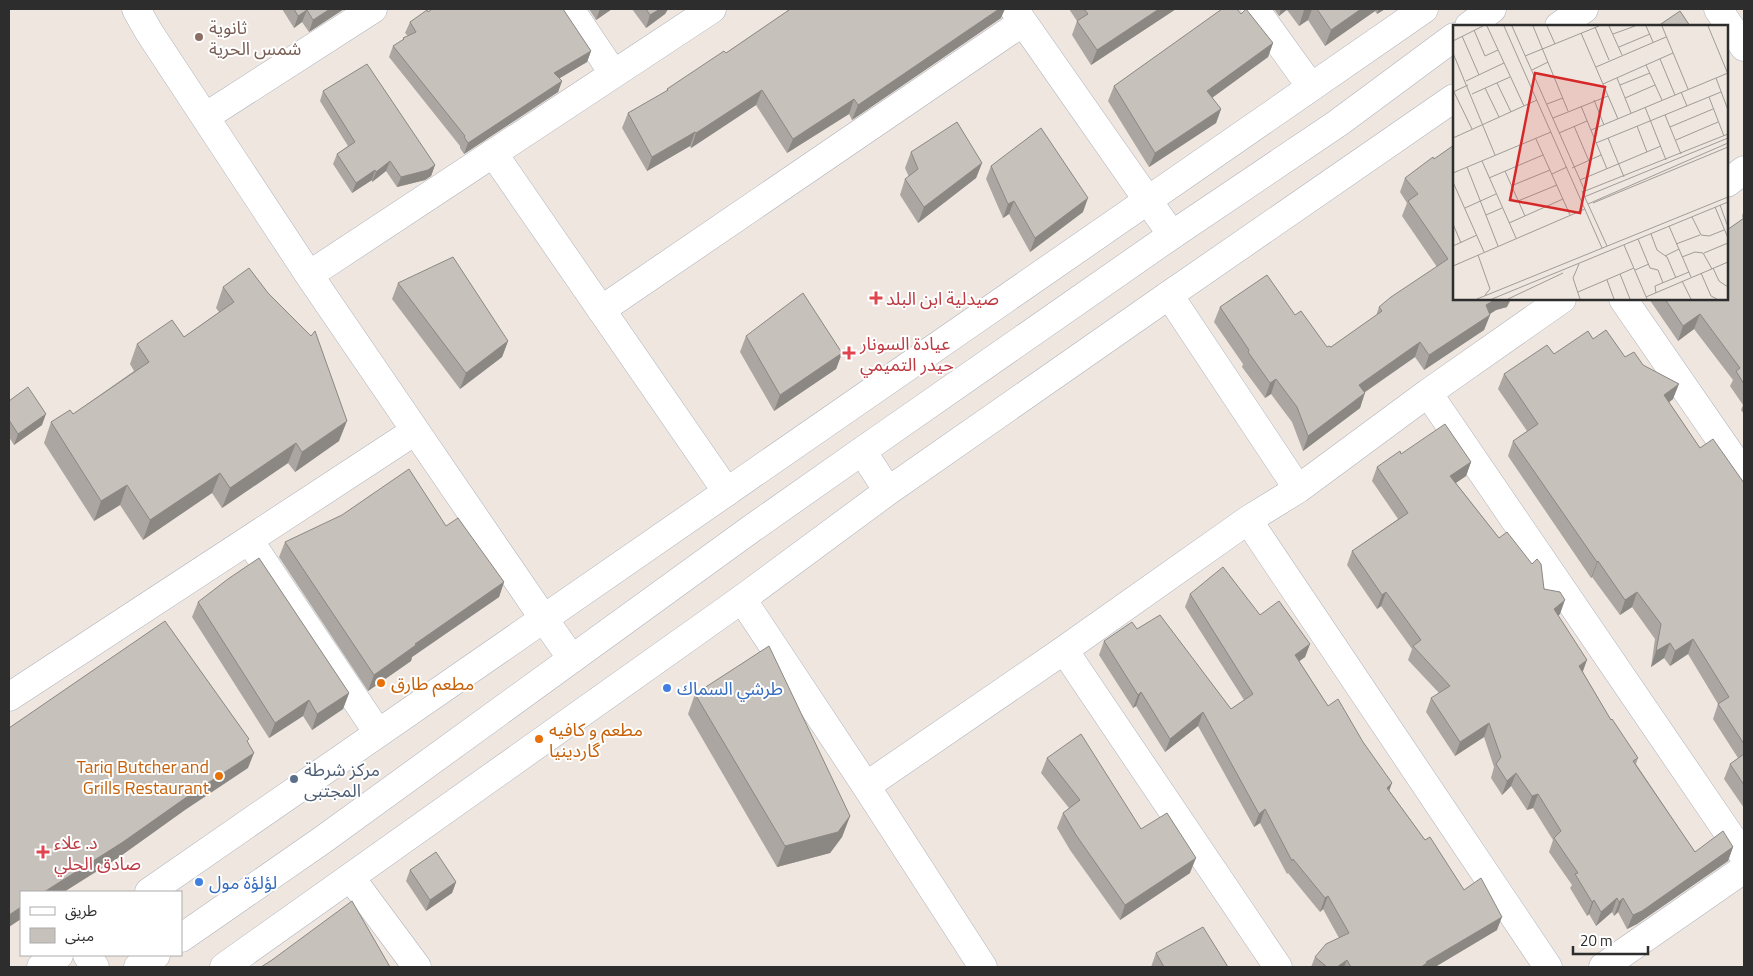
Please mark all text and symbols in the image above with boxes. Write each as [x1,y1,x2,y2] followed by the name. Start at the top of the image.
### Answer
[209,14,301,62] place label: ثانوية شمس الحرية
[1453,25,1728,300] inset map
[193,31,205,43] marker: ثانوية شمس الحرية
[886,285,999,312] place label: صيدلية ابن البلد
[870,292,882,304] marker: صيدلية ابن البلد
[859,330,954,378] place label: عيادة السونار حيدر التميمي
[842,346,856,360] marker: عيادة السونار حيدر التميمي
[391,670,474,697] place label: مطعم طارق
[677,675,783,702] place label: طرشي السماك
[375,677,387,689] marker: مطعم طارق
[661,682,673,694] marker: طرشي السماك
[549,716,643,764] place label: مطعم و كافيه گاردينيا
[533,733,545,745] marker: مطعم و كافيه گاردينيا
[77,753,210,801] place label: Tariq Butcher and Grills Restaurant
[304,756,380,804] place label: مركز شرطة المجتبى
[213,770,225,782] marker: Tariq Butcher and Grills Restaurant
[288,773,300,785] marker: مركز شرطة المجتبى
[54,829,141,877] place label: د. علاء صادق الحلي
[36,845,50,859] marker: د. علاء صادق الحلي
[209,869,277,896] place label: لؤلؤة مول
[193,876,205,888] marker: لؤلؤة مول
[20,891,182,956] legend
[65,899,97,922] text: طريق
[65,924,94,947] text: مبنى
[1573,924,1648,956] scale bar
[1580,929,1613,952] text: 20 m

